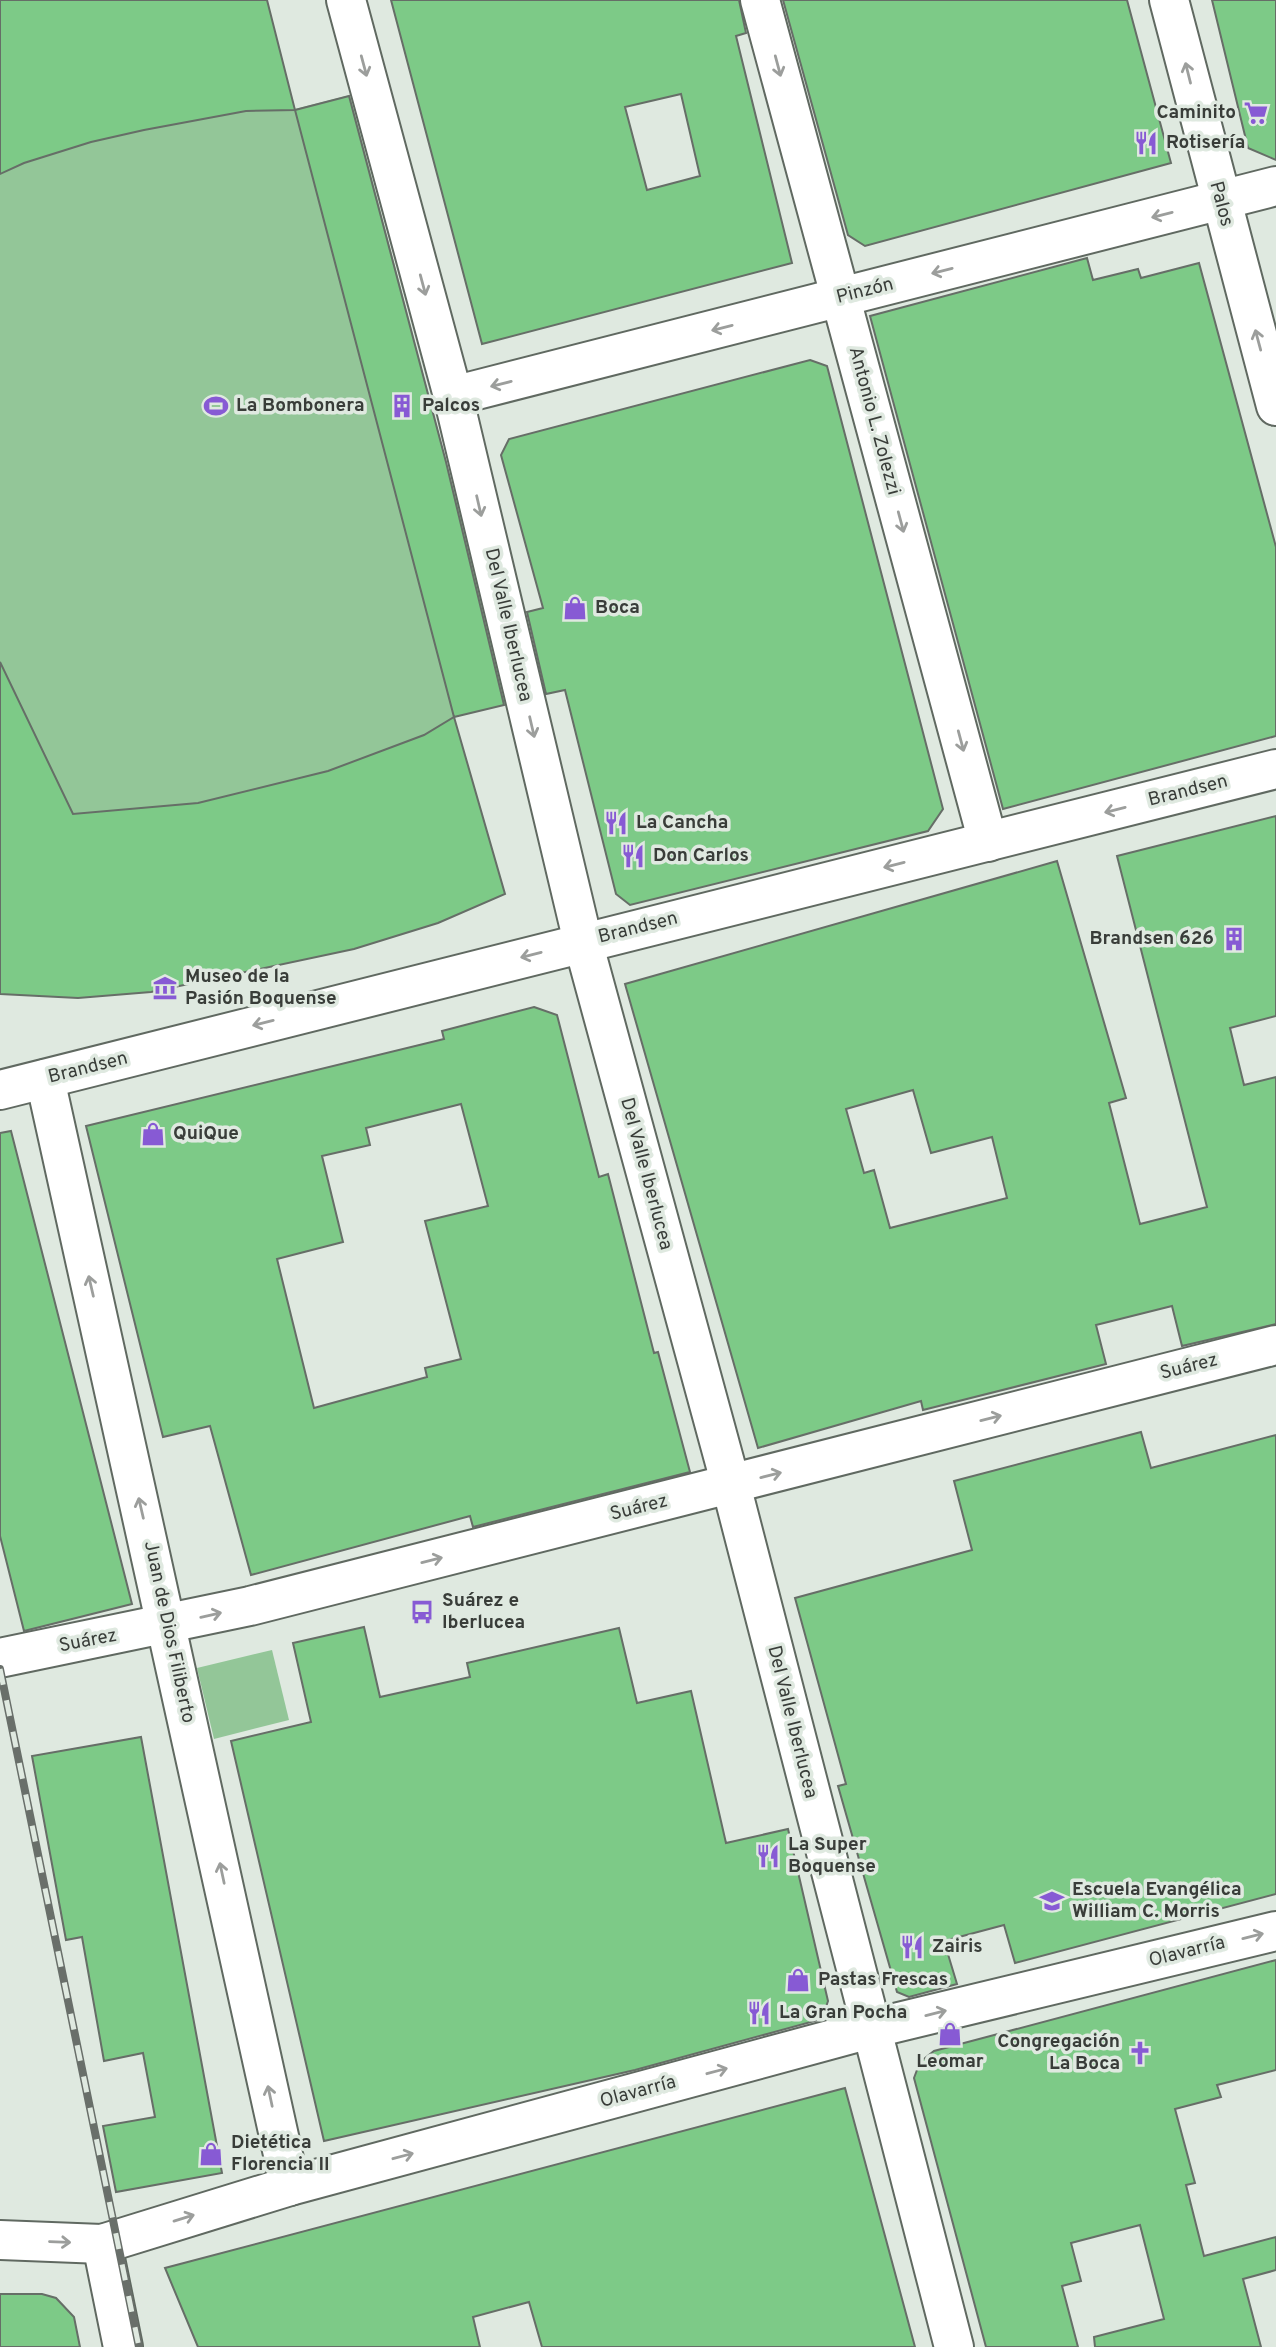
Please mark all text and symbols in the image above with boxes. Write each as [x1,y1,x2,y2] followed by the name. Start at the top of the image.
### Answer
[358,54,371,77] one-way arrow
[772,55,785,77] one-way arrow
[1180,62,1193,84] one-way arrow
[1242,99,1270,127] supermarket icon: Caminito
[1156,101,1236,125] place label: Caminito
[1132,129,1160,157] restaurant icon: Rotisería
[1166,131,1245,155] place label: Rotisería
[1203,179,1239,229] street label: Palos
[1152,209,1174,222] one-way arrow
[931,265,954,278] one-way arrow
[834,272,896,310] street label: Pinzón
[418,274,431,296] one-way arrow
[711,322,733,335] one-way arrow
[1251,330,1264,352] one-way arrow
[843,344,905,498] street label: Antonio L. Zolezzi
[490,378,513,391] one-way arrow
[202,392,230,420] sports icon: La Bombonera
[388,392,416,420] building icon: Palcos
[236,394,364,418] place label: La Bombonera
[422,394,480,418] place label: Palcos
[473,494,487,517] one-way arrow
[895,510,908,533] one-way arrow
[479,546,537,704] street label: Del Valle Iberlucea
[561,594,589,622] shop icon: Boca
[595,596,640,620] place label: Boca
[526,715,539,738] one-way arrow
[955,730,968,752] one-way arrow
[1146,770,1230,812] street label: Brandsen
[1104,804,1127,817] one-way arrow
[602,809,630,837] restaurant icon: La Cancha
[636,811,728,835] place label: La Cancha
[619,842,647,870] restaurant icon: Don Carlos
[653,844,749,868] place label: Don Carlos
[883,859,906,872] one-way arrow
[596,907,680,949] street label: Brandsen
[1220,925,1248,953] building icon: Brandsen 626
[1089,927,1214,951] place label: Brandsen 626
[520,949,543,962] one-way arrow
[185,965,337,1011] place label: Museo de la Pasión Boquense
[151,974,179,1002] museum icon: Museo de la Pasión Boquense
[252,1017,275,1030] one-way arrow
[46,1047,130,1089] street label: Brandsen
[614,1095,678,1253] street label: Del Valle Iberlucea
[139,1120,167,1148] shop icon: QuiQue
[173,1122,239,1146] place label: QuiQue
[84,1275,98,1298] one-way arrow
[1158,1348,1220,1386] street label: Suárez
[979,1411,1002,1424] one-way arrow
[759,1468,782,1481] one-way arrow
[608,1489,670,1527] street label: Suárez
[134,1497,148,1520] one-way arrow
[138,1539,200,1725] street label: Juan de Dios Filiberto
[420,1553,442,1566] one-way arrow
[442,1589,525,1635] place label: Suárez e Iberlucea
[408,1598,436,1626] bus stop icon: Suárez e Iberlucea
[199,1608,222,1621] one-way arrow
[57,1624,119,1658] street label: Suárez
[761,1643,823,1801] street label: Del Valle Iberlucea
[788,1833,876,1879] place label: La Super Boquense
[754,1842,782,1870] restaurant icon: La Super Boquense
[214,1862,228,1885] one-way arrow
[1072,1878,1241,1924] place label: Escuela Evangélica William C. Morris
[1038,1887,1066,1915] school or university icon: Escuela Evangélica William C. Morris
[1241,1929,1263,1942] one-way arrow
[1146,1931,1228,1973] street label: Olavarría
[898,1933,926,1961] restaurant icon: Zairis
[932,1935,983,1959] place label: Zairis
[784,1966,812,1994] shop icon: Pastas Frescas
[818,1968,948,1992] place label: Pastas Frescas
[745,1999,773,2027] restaurant icon: La Gran Pocha
[779,2001,907,2025] place label: La Gran Pocha
[924,2006,947,2019] one-way arrow
[936,2020,964,2048] shop icon: Leomar
[997,2030,1120,2076] place label: Congregación La Boca
[1126,2039,1154,2067] church icon: Congregación La Boca
[916,2050,984,2074] place label: Leomar
[706,2063,728,2076] one-way arrow
[597,2070,679,2114] street label: Olavarría
[263,2085,276,2108] one-way arrow
[231,2131,330,2177] place label: Dietética Florencia II
[197,2140,225,2168] shop icon: Dietética Florencia II
[391,2149,413,2162] one-way arrow
[173,2211,195,2224] one-way arrow
[48,2236,71,2249] one-way arrow

